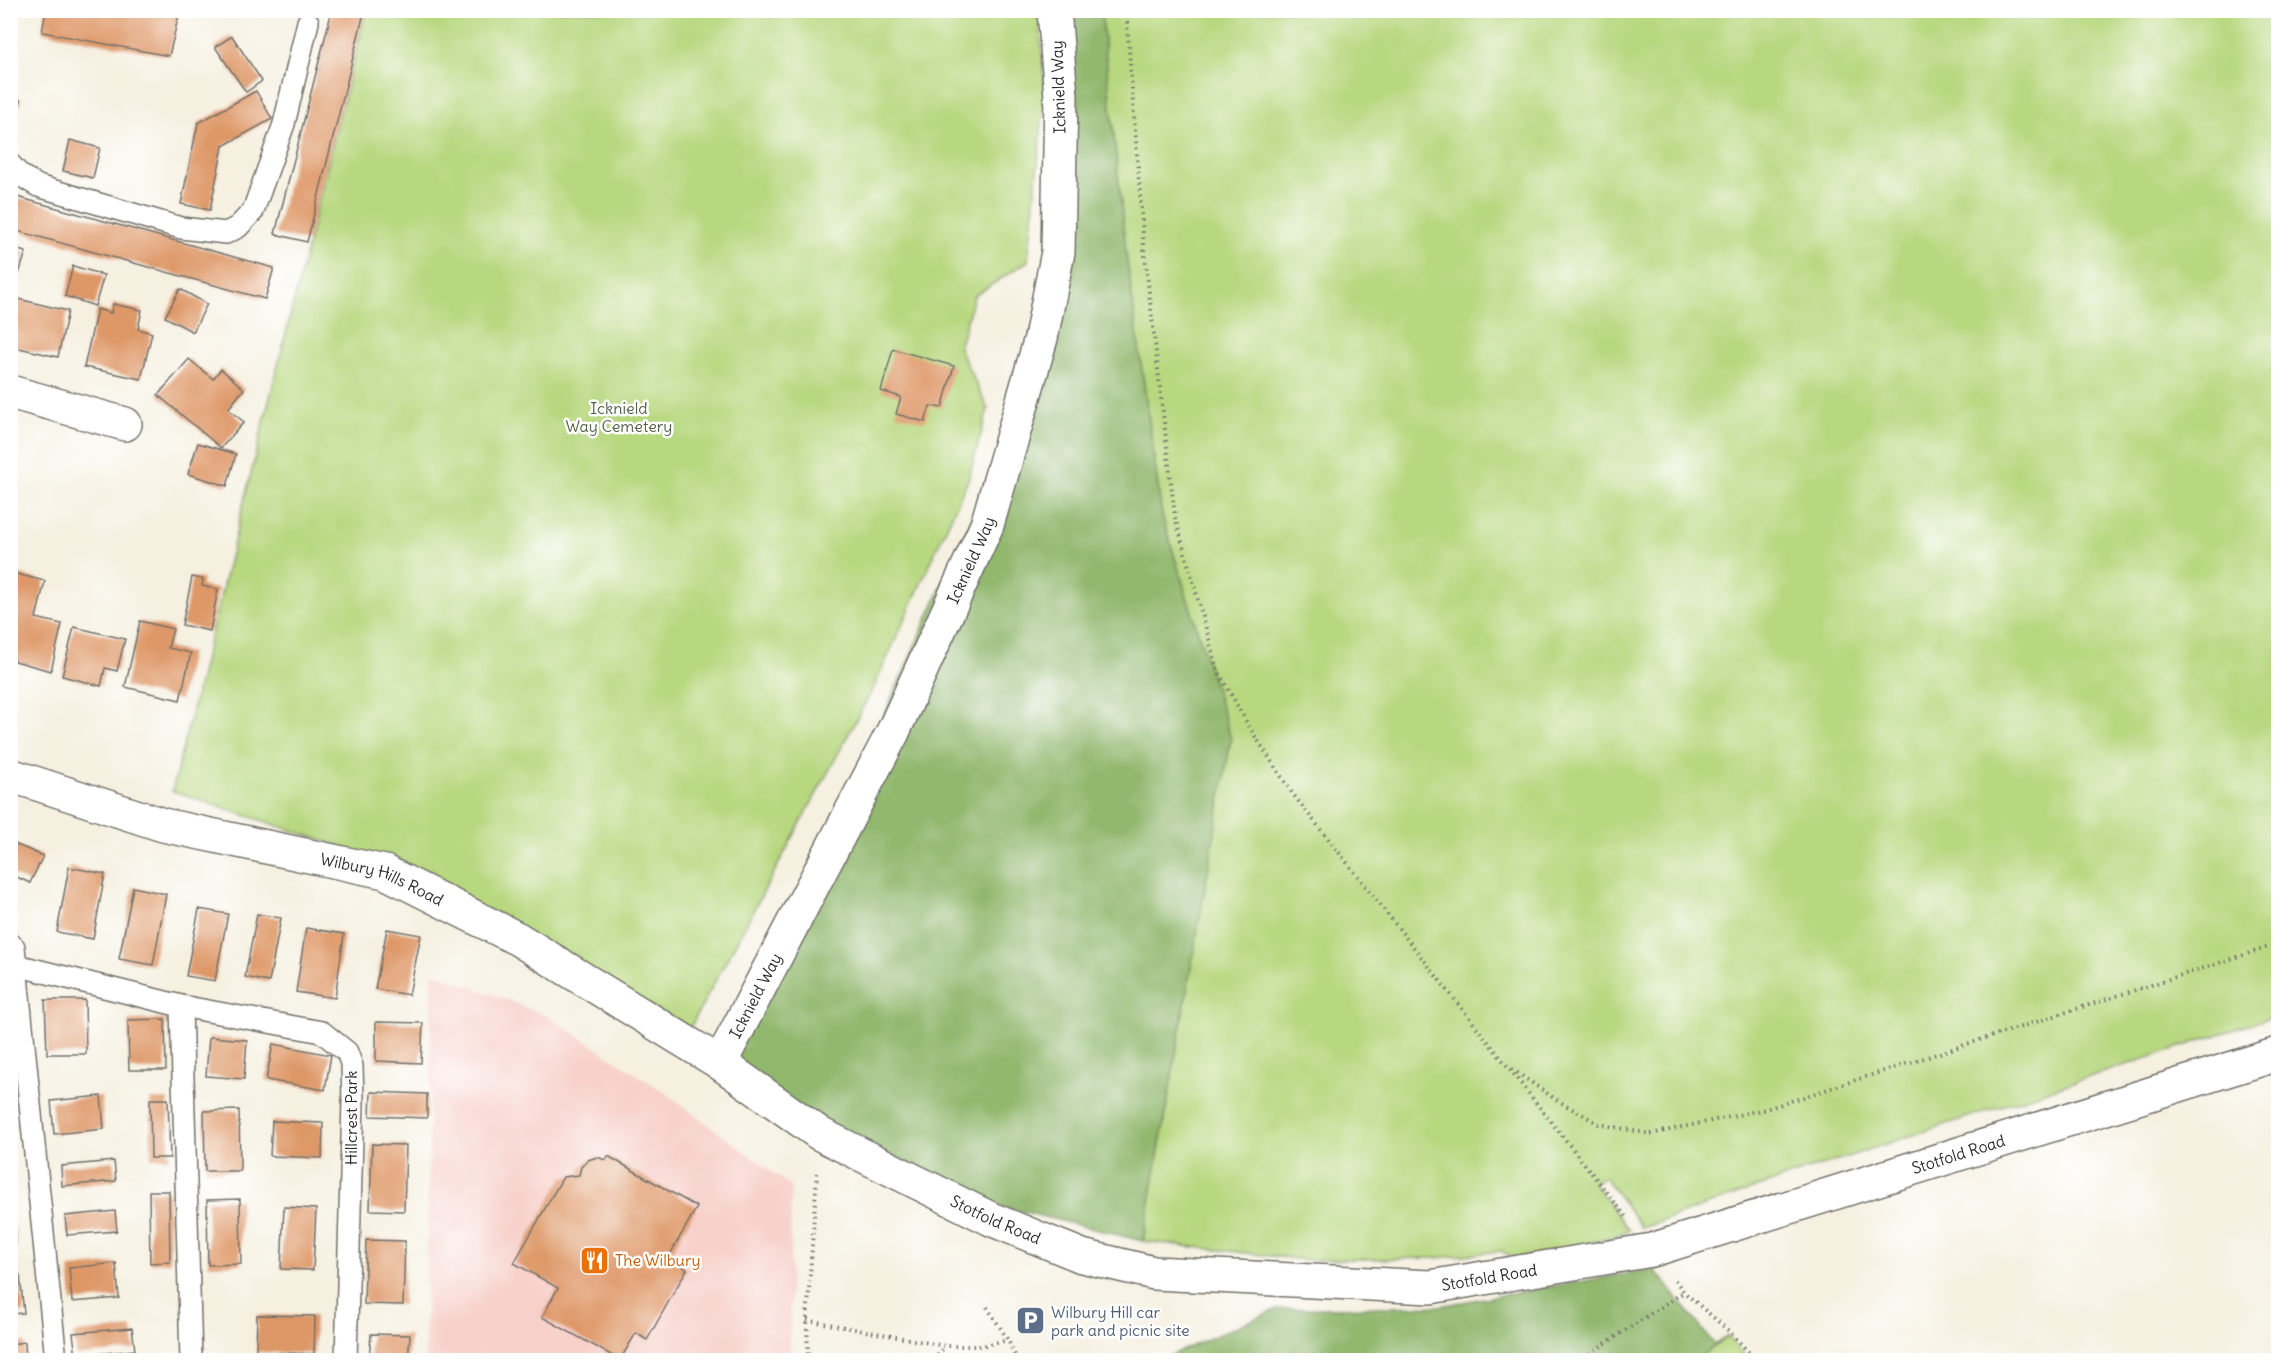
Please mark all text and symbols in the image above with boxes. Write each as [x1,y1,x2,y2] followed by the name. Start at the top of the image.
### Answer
[1046,40,1070,134] street label: Icknield Way
[566,398,672,436] park label: Icknield Way Cemetery
[943,515,999,607] street label: Icknield Way
[318,849,447,910] street label: Wilbury Hills Road
[725,950,786,1042] street label: Icknield Way
[341,1071,361,1165] street label: Hillcrest Park
[1909,1130,2007,1178] street label: Stotfold Road
[947,1191,1044,1248] street label: Stotfold Road
[578,1244,610,1276] restaurant icon: The Wilbury
[615,1250,701,1270] place label: The Wilbury
[1440,1259,1539,1295] street label: Stotfold Road
[1051,1302,1190,1340] place label: Wilbury Hill car park and picnic site
[1014,1305,1046,1337] parking icon: Wilbury Hill car park and picnic site

